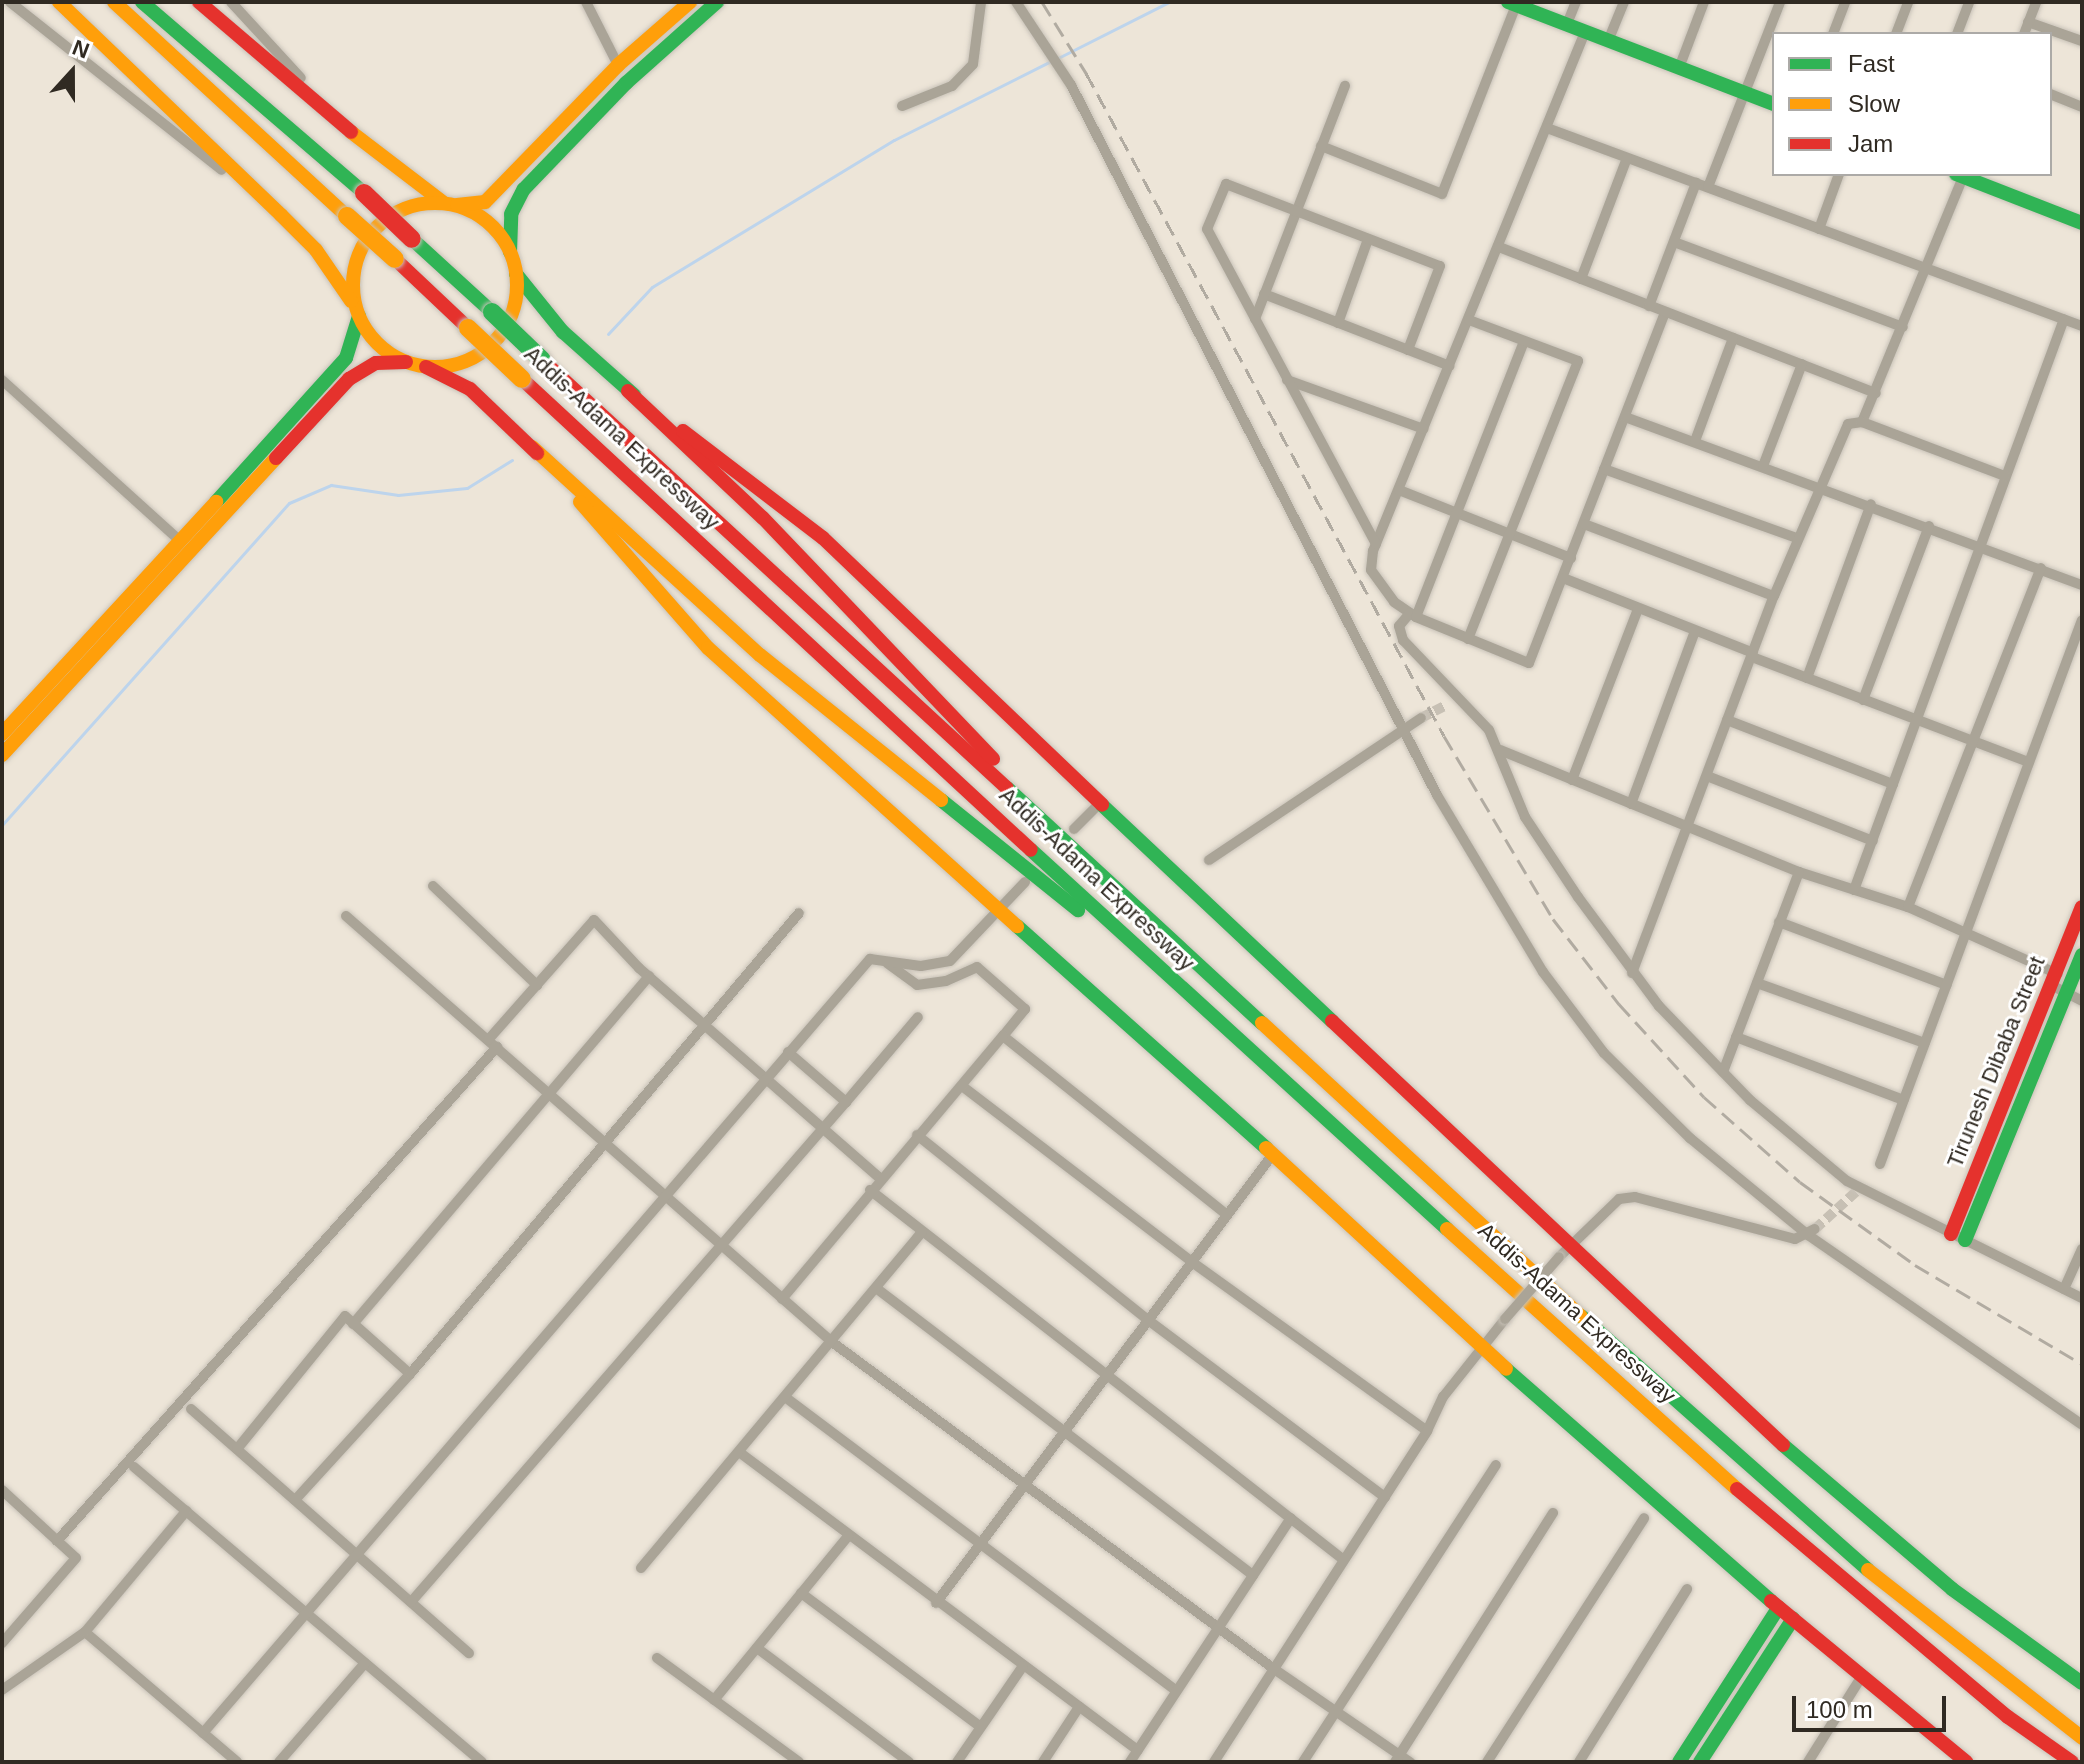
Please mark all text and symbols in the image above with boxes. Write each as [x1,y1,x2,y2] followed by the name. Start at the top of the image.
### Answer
[32,32,112,112] north arrow
[1772,32,2052,176] legend
[69,35,93,64] text: N
[1848,50,1895,77] text: Fast
[1848,90,1900,117] text: Slow
[1848,130,1893,157] text: Jam
[519,341,725,535] street label: Addis-Adama Expressway
[994,782,1200,976] street label: Addis-Adama Expressway
[1942,953,2050,1171] street label: Tirunesh Dibaba Street
[1473,1217,1681,1409] street label: Addis-Adama Expressway
[1796,1680,1950,1730] scale bar
[1806,1696,1873,1723] text: 100 m

